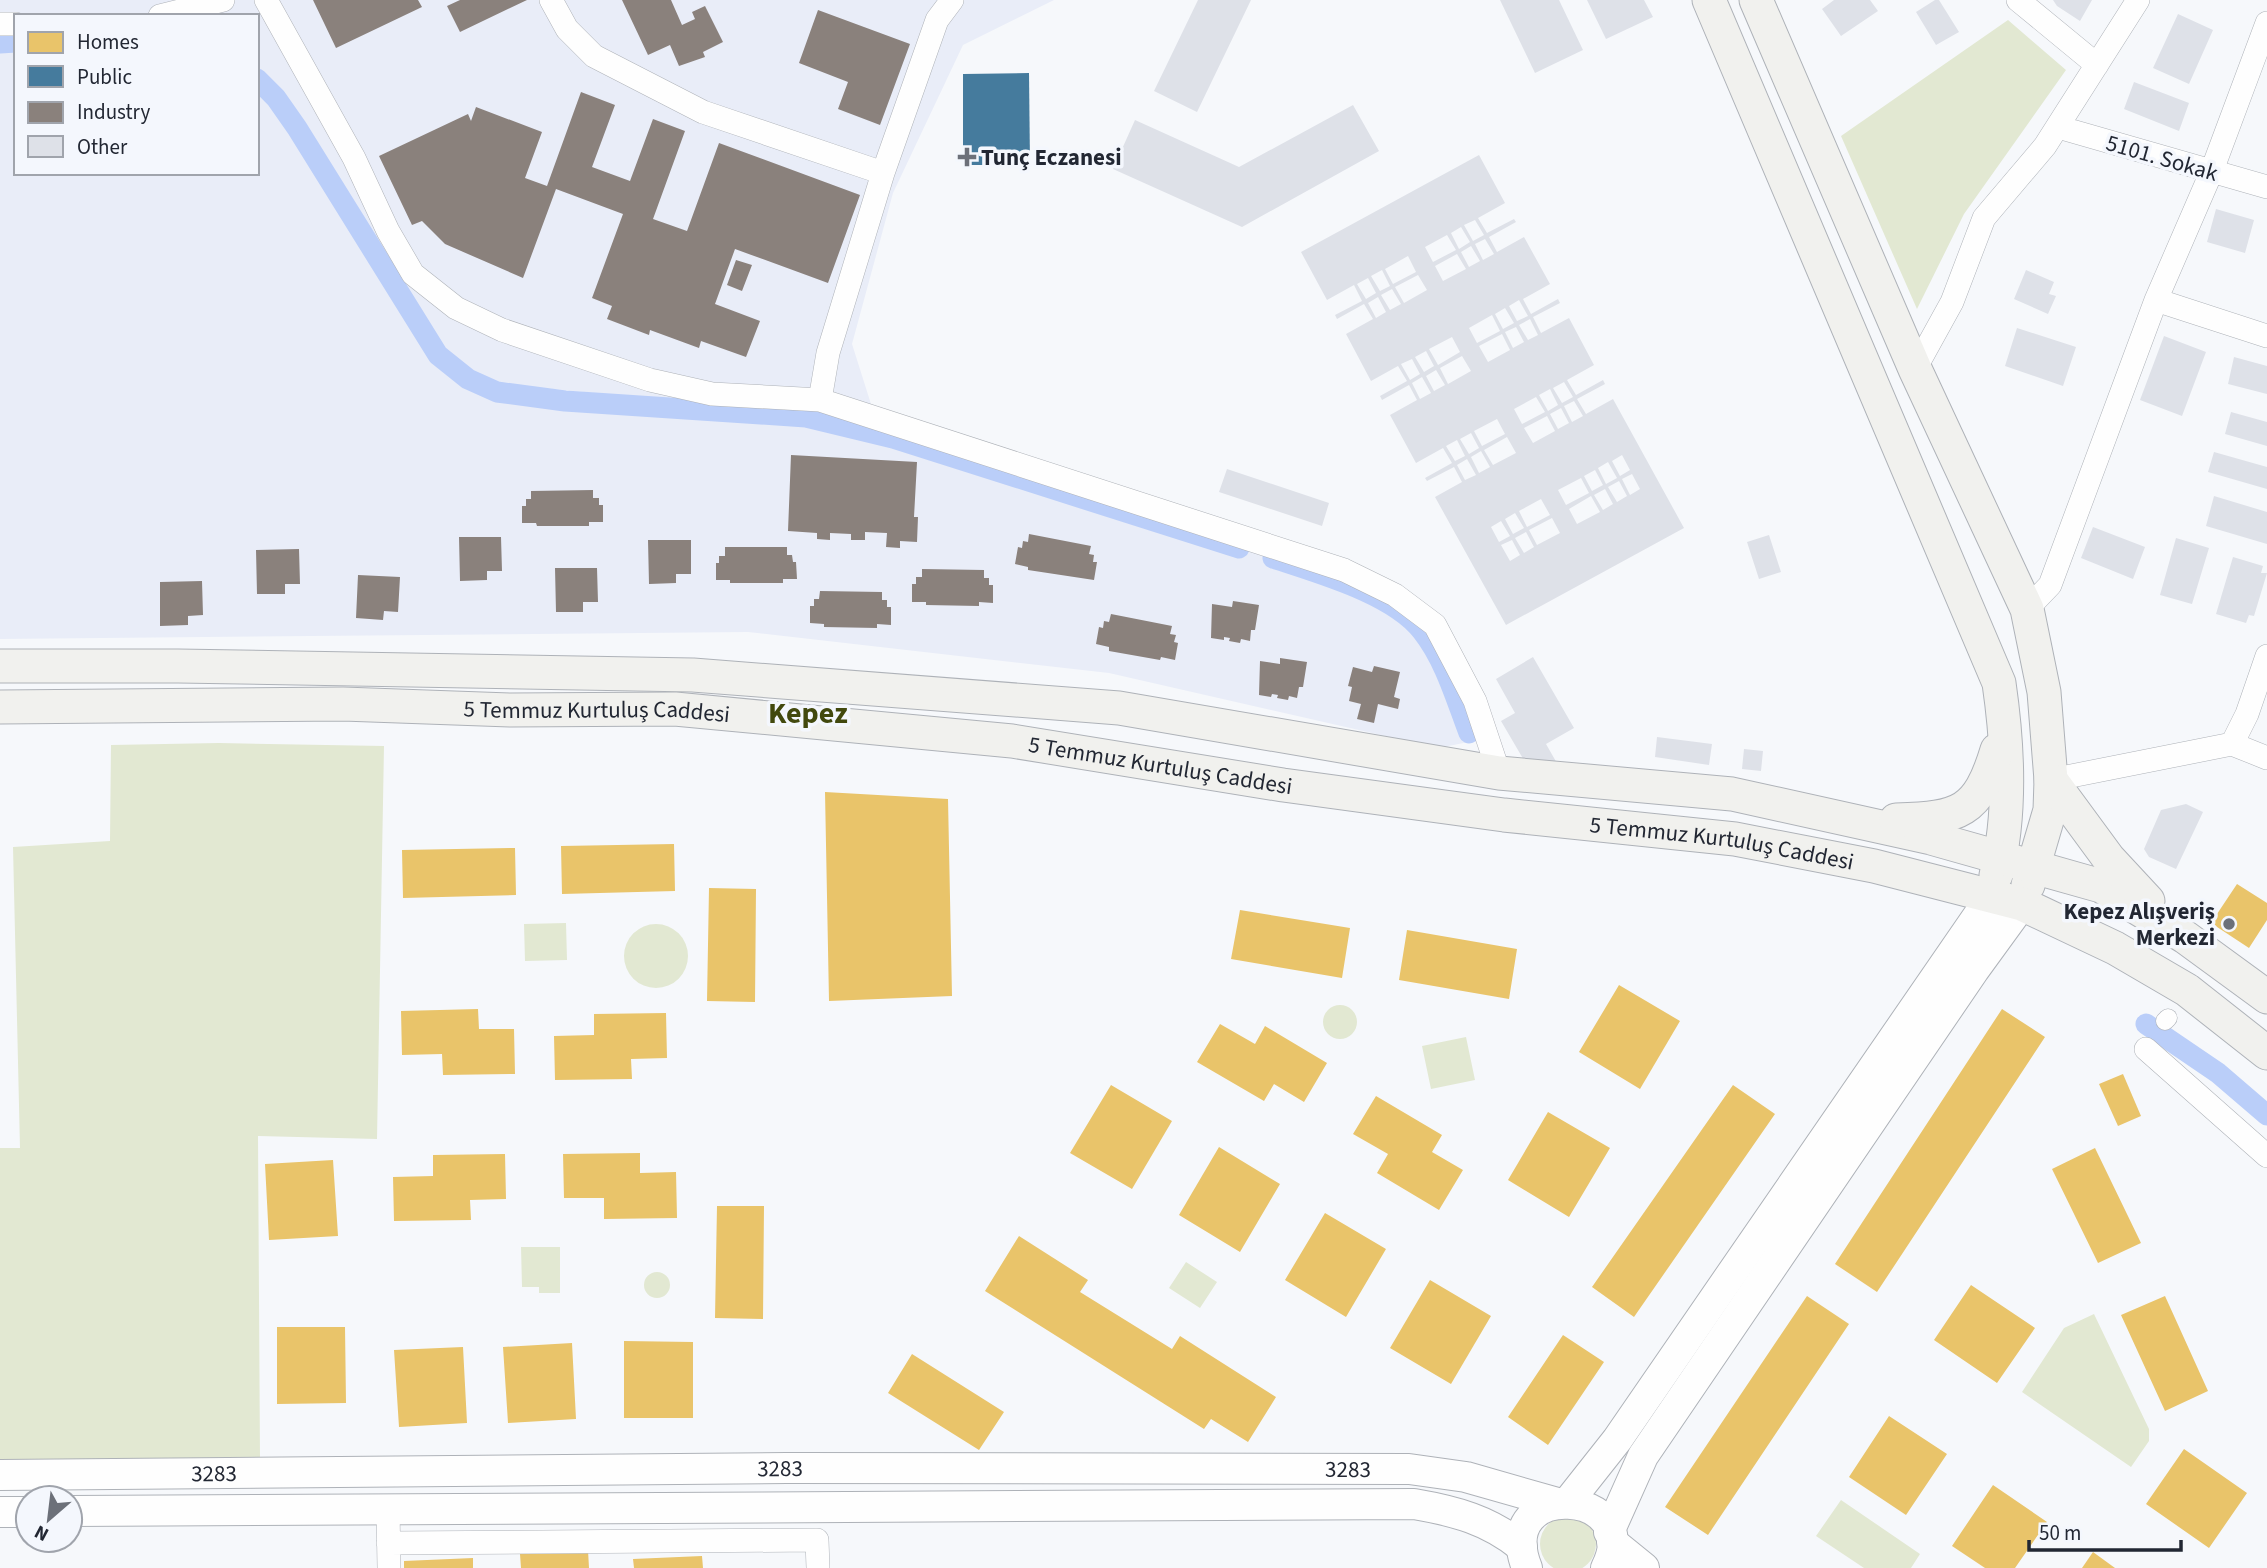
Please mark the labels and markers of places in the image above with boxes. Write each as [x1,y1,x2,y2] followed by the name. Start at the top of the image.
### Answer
[981,141,1122,174] place label: Tunç Eczanesi
[959,149,975,165] marker: Tunç Eczanesi
[2063,895,2215,954] place label: Kepez Alışveriş Merkezi
[2221,916,2237,932] marker: Kepez Alışveriş Merkezi

